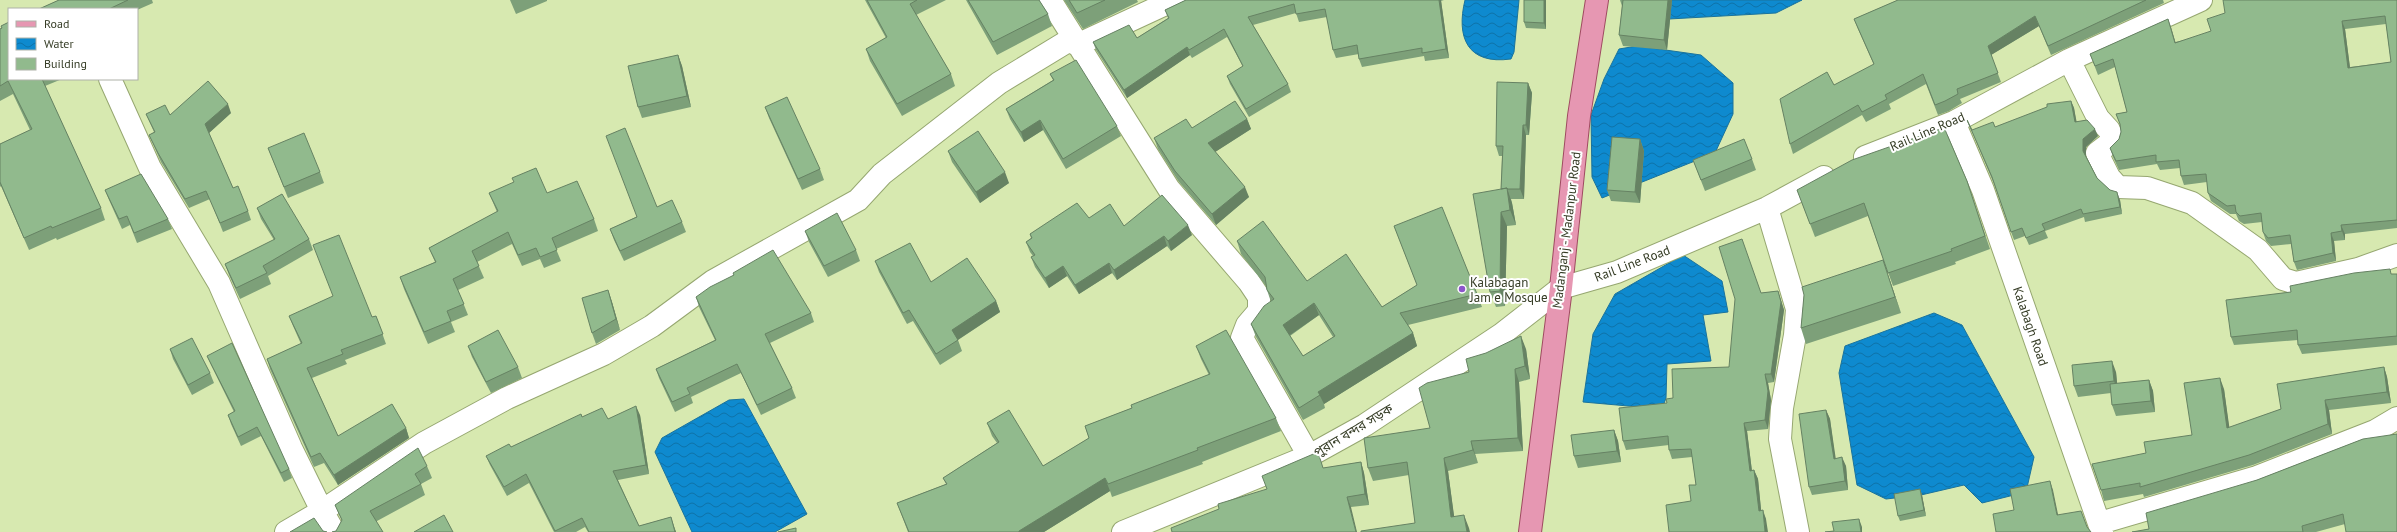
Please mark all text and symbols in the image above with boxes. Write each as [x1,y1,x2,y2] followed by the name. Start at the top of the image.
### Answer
[8,8,138,80] legend
[44,16,69,31] text: Road
[44,36,74,51] text: Water
[44,56,87,71] text: Building
[1887,108,1967,155] street label: Rail Line Road
[1548,151,1585,309] street label: Madanganj - Madanpur Road
[1592,241,1672,286] street label: Rail Line Road
[1469,274,1548,306] place label: Kalabagan Jam e Mosque
[1457,284,1467,294] marker: Kalabagan Jam e Mosque
[2009,284,2052,368] street label: Kalabagh Road
[1310,400,1397,461] street label: পুরান বন্দর সড়ক

